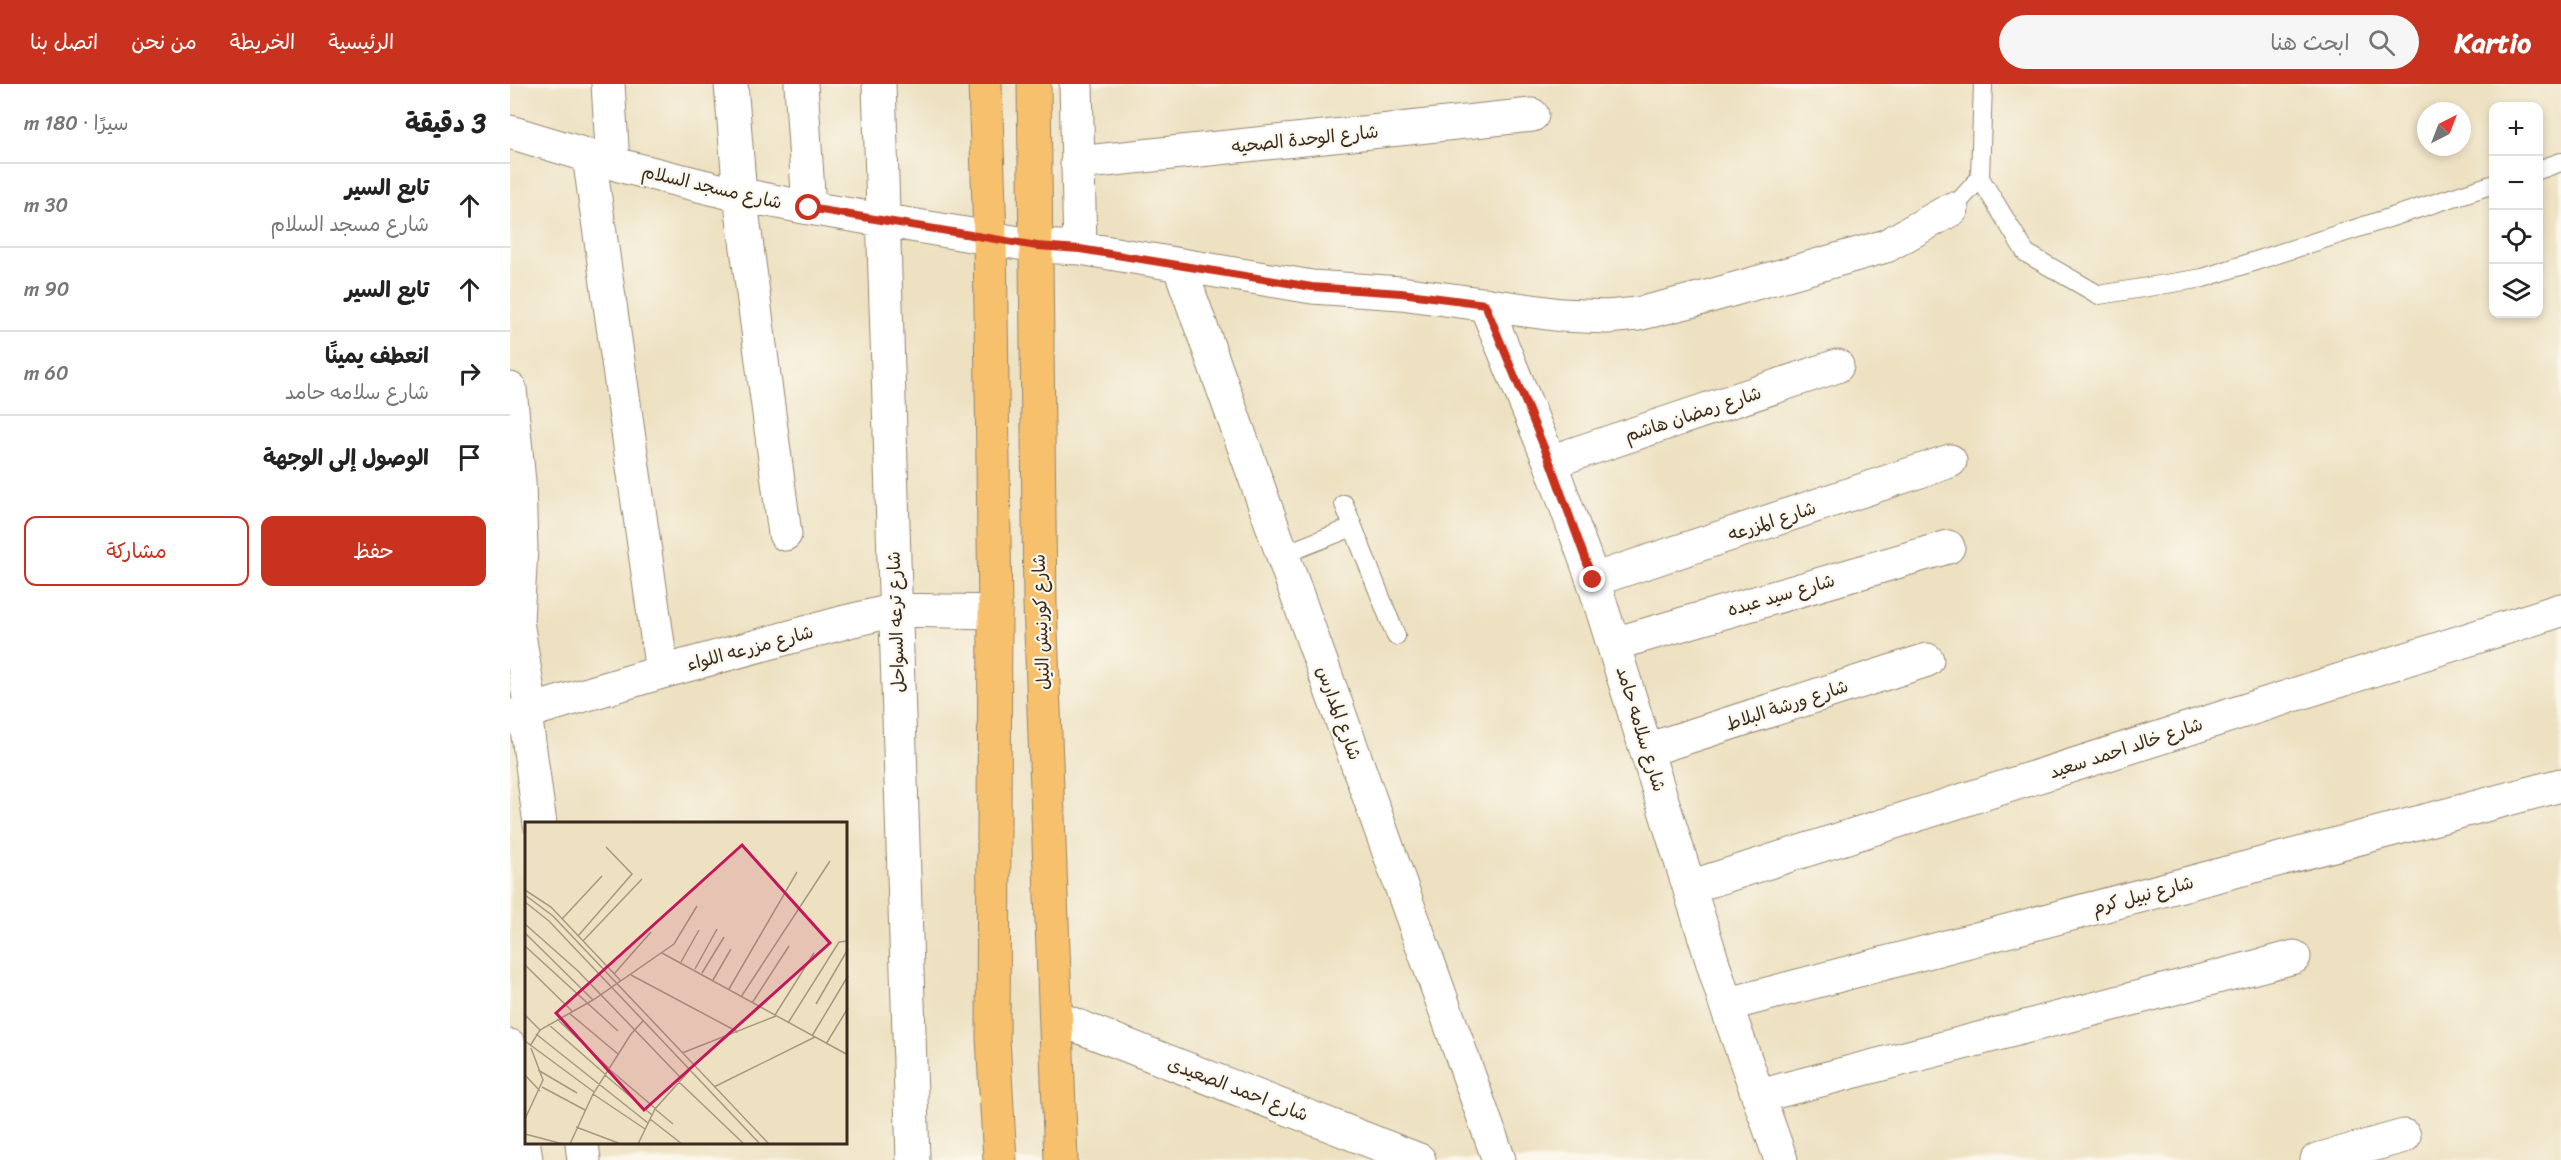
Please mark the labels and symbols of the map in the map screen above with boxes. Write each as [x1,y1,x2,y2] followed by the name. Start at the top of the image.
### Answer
[2417,102,2471,156] north arrow
[1230,115,1380,163] street label: شارع الوحدة الصحيه
[639,155,785,219] street label: شارع مسجد السلام
[795,194,821,220] route start
[1620,377,1766,451] street label: شارع رمضان هاشم
[1724,492,1820,550] street label: شارع المزرعه
[878,551,914,693] street label: شارع ترعه السواحل
[1023,553,1059,691] street label: شارع كورنيش النيل
[1723,564,1839,626] street label: شارع سيد عبده
[1579,566,1605,592] route end
[683,616,817,680] street label: شارع مزرعه اللواء
[1307,661,1371,765] street label: شارع المدارس
[1607,662,1675,796] street label: شارع سلامه حامد
[1721,670,1853,740] street label: شارع ورشة البلاط
[2045,708,2207,788] street label: شارع خالد احمد سعيد
[525,822,848,1145] inset map
[2089,866,2197,924] street label: شارع نبيل كرم
[1163,1047,1313,1131] street label: شارع احمد الصعيدى

